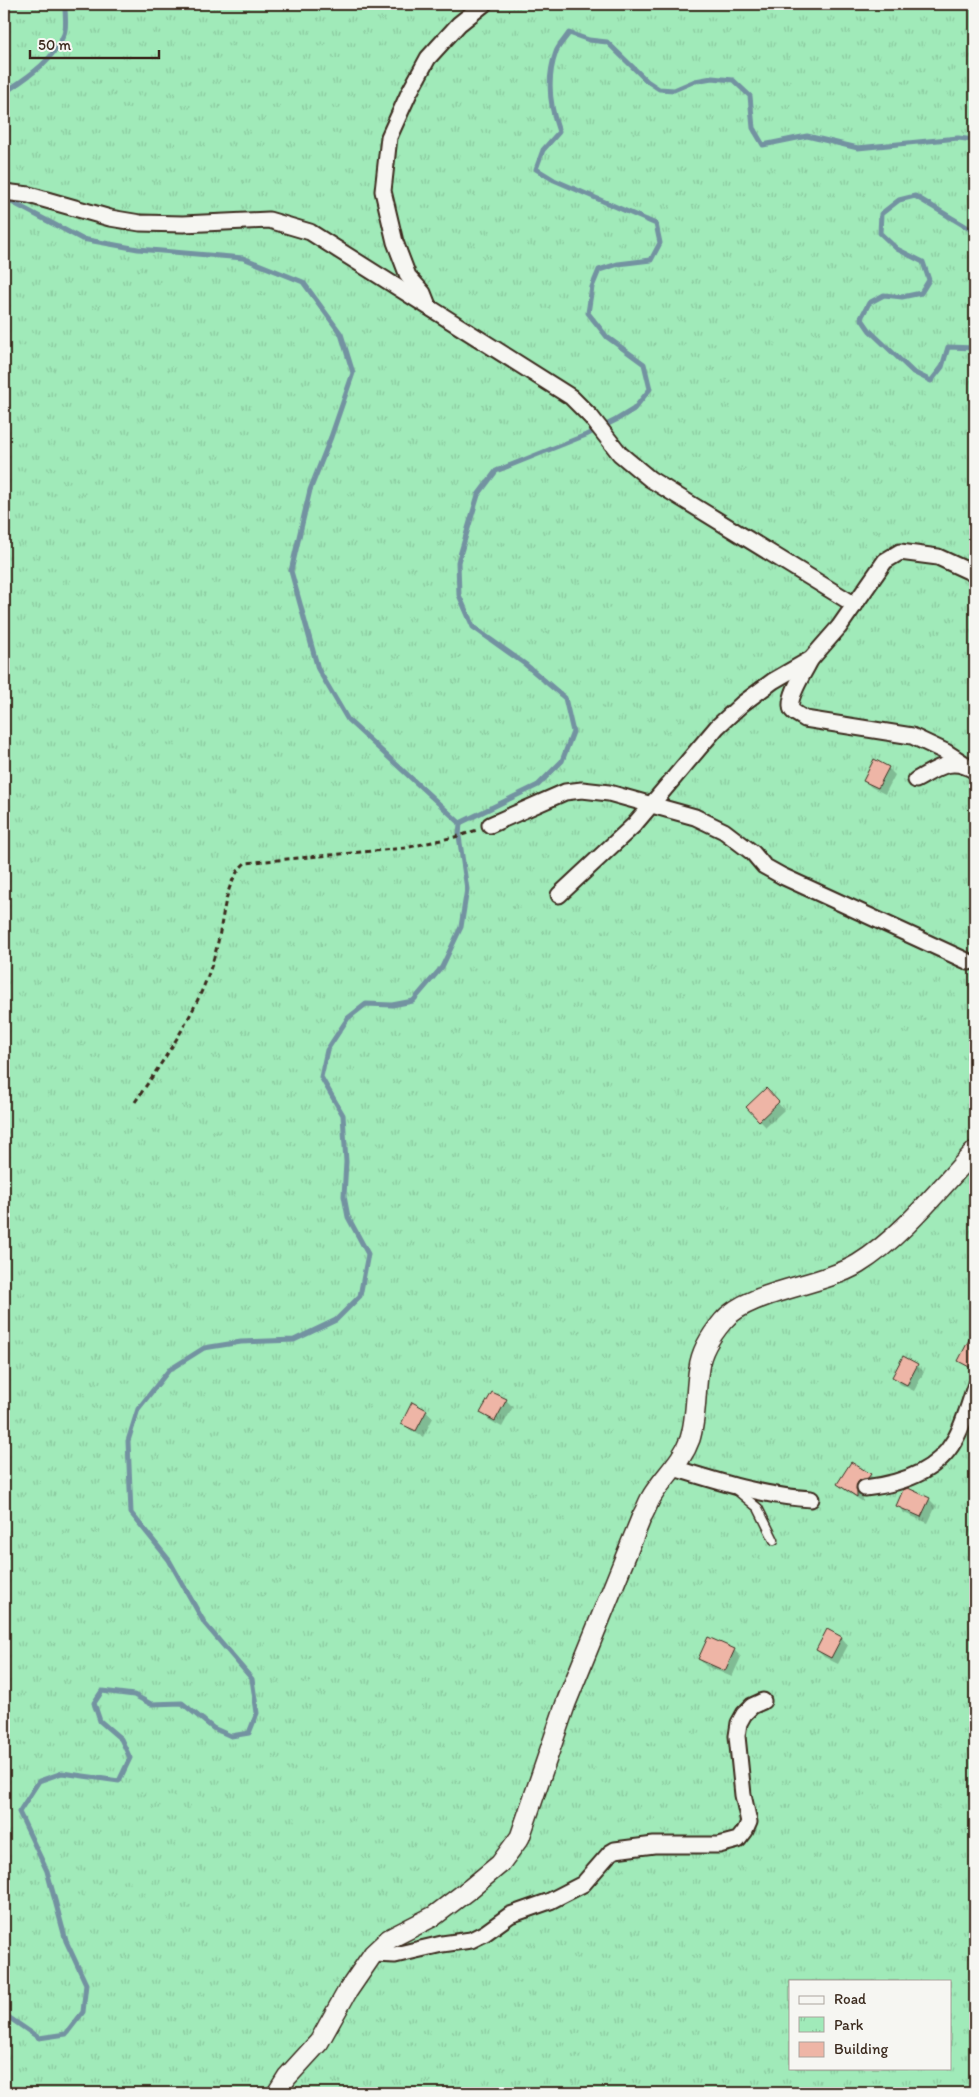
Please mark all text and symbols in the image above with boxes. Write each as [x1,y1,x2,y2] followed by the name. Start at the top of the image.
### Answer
[30,28,159,60] scale bar
[38,36,71,54] text: 50 m
[789,1980,952,2070] legend
[834,1990,867,2008] text: Road
[834,2016,864,2034] text: Park
[834,2040,888,2058] text: Building

